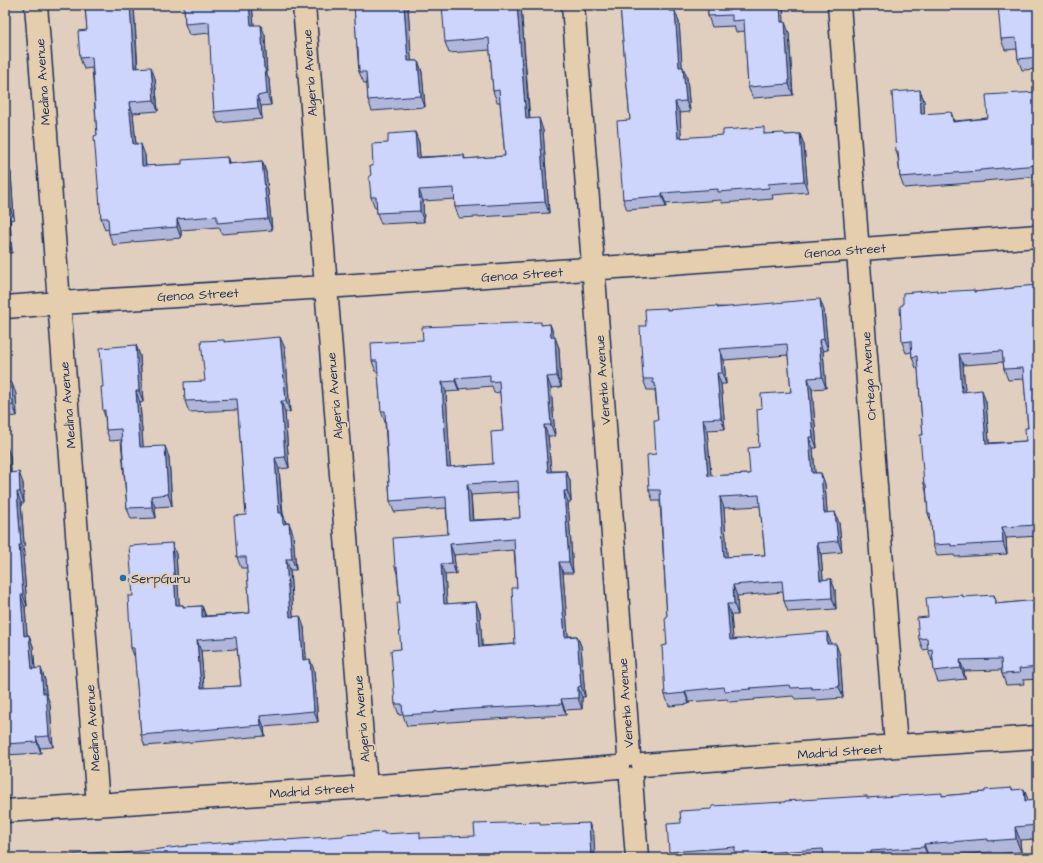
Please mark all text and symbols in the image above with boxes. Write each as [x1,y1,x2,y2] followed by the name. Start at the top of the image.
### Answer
[298,29,323,117] street label: Algeria Avenue
[31,38,55,126] street label: Medina Avenue
[804,239,887,263] street label: Genoa Street
[481,263,564,287] street label: Genoa Street
[157,284,240,306] street label: Genoa Street
[857,331,882,421] street label: Ortega Avenue
[591,334,615,425] street label: Venetia Avenue
[322,352,349,440] street label: Algeria Avenue
[55,361,81,449] street label: Medina Avenue
[131,570,191,588] place label: SerpGuru
[118,573,128,583] marker: SerpGuru
[614,657,638,748] street label: Venetia Avenue
[349,675,376,763] street label: Algeria Avenue
[81,684,105,772] street label: Medina Avenue
[797,740,884,764] street label: Madrid Street
[269,779,356,803] street label: Madrid Street

